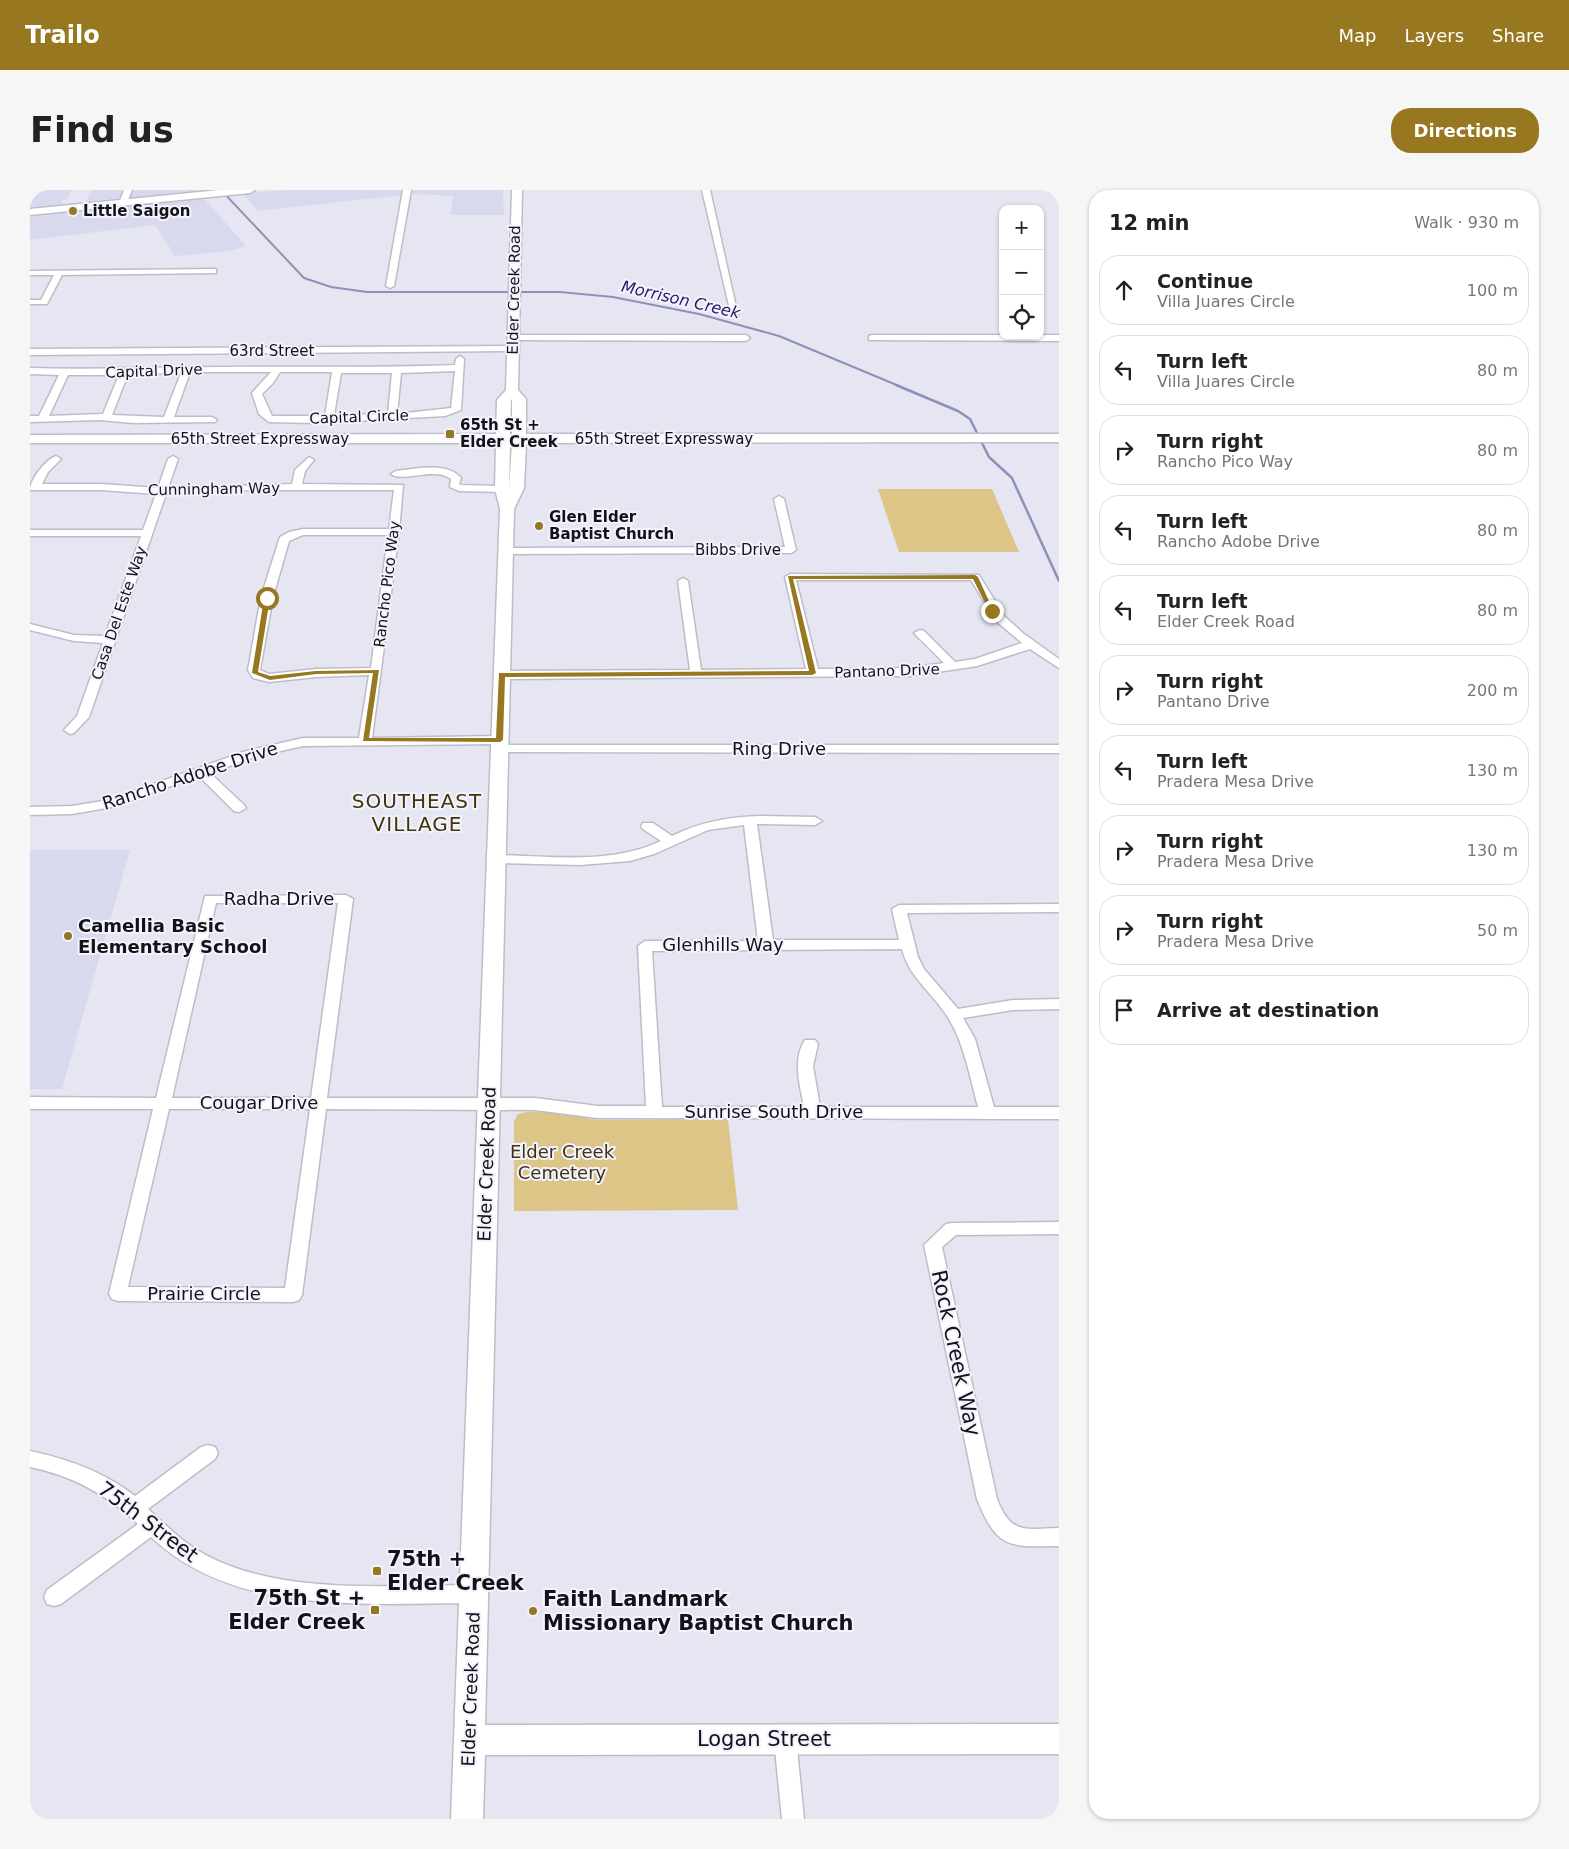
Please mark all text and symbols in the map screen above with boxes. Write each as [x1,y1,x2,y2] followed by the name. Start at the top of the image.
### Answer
[25,21,100,49] text: Trailo
[1338,25,1376,46] text: Map
[1404,25,1464,46] text: Layers
[1492,25,1544,46] text: Share
[1391,108,1539,153] button: Directions
[30,110,174,150] text: Find us
[83,202,190,220] place label: Little Saigon
[67,205,79,217] marker: Little Saigon
[999,205,1044,340] map controls
[999,205,1044,250] button: +
[1109,211,1190,235] text: 12 min
[1414,213,1519,232] text: Walk · 930 m
[504,225,524,355] street label: Elder Creek Road
[999,250,1044,295] button: −
[1157,270,1253,292] text: Continue
[1110,276,1138,304] icon: ahead
[620,277,743,323] water label: Morrison Creek
[1467,281,1518,300] text: 100 m
[1157,292,1295,311] text: Villa Juares Circle
[999,295,1044,340] button: locate
[230,342,315,360] street label: 63rd Street
[1157,350,1248,372] text: Turn left
[1110,356,1138,384] icon: left
[105,360,203,382] street label: Capital Drive
[1477,361,1518,380] text: 80 m
[1157,372,1295,391] text: Villa Juares Circle
[309,406,409,428] street label: Capital Circle
[460,416,559,451] place label: 65th St + Elder Creek
[444,428,456,440] marker: 65th St + Elder Creek
[171,430,349,448] street label: 65th Street Expressway
[575,430,753,448] street label: 65th Street Expressway
[1157,430,1263,452] text: Turn right
[1110,436,1138,464] icon: right
[1477,441,1518,460] text: 80 m
[1157,452,1293,471] text: Rancho Pico Way
[148,479,280,499] street label: Cunningham Way
[549,508,674,543] place label: Glen Elder Baptist Church
[1157,510,1248,532] text: Turn left
[1110,516,1138,544] icon: left
[370,520,404,648] street label: Rancho Pico Way
[533,520,545,532] marker: Glen Elder Baptist Church
[1477,521,1518,540] text: 80 m
[1157,532,1320,551] text: Rancho Adobe Drive
[695,541,781,559] street label: Bibbs Drive
[88,544,150,682] street label: Casa Del Este Way
[256,587,279,610] route start
[1157,590,1248,612] text: Turn left
[1110,596,1138,624] icon: left
[981,600,1004,623] route end
[1477,601,1518,620] text: 80 m
[1157,612,1295,631] text: Elder Creek Road
[834,660,940,682] street label: Pantano Drive
[1157,670,1263,692] text: Turn right
[1110,676,1138,704] icon: right
[1467,681,1518,700] text: 200 m
[1157,692,1270,711] text: Pantano Drive
[99,737,280,814] street label: Rancho Adobe Drive
[732,738,826,759] street label: Ring Drive
[1157,750,1248,772] text: Turn left
[1110,756,1138,784] icon: left
[1467,761,1518,780] text: 130 m
[1157,772,1314,791] text: Pradera Mesa Drive
[352,789,482,836] district label: SOUTHEAST VILLAGE
[1157,830,1263,852] text: Turn right
[1110,836,1138,864] icon: right
[1467,841,1518,860] text: 130 m
[1157,852,1314,871] text: Pradera Mesa Drive
[224,888,334,909] street label: Radha Drive
[1157,910,1263,932] text: Turn right
[78,915,267,957] place label: Camellia Basic Elementary School
[1110,916,1138,944] icon: right
[1477,921,1518,940] text: 50 m
[62,930,74,942] marker: Camellia Basic Elementary School
[1157,932,1314,951] text: Pradera Mesa Drive
[662,934,784,955] street label: Glenhills Way
[1110,996,1138,1024] icon: arrive
[1157,999,1379,1021] text: Arrive at destination
[473,1086,500,1242] street label: Elder Creek Road
[200,1092,318,1113] street label: Cougar Drive
[685,1101,863,1122] street label: Sunrise South Drive
[510,1141,615,1183] park label: Elder Creek Cemetery
[927,1268,985,1438] street label: Rock Creek Way
[147,1283,261,1304] street label: Prairie Circle
[93,1477,203,1567] street label: 75th Street
[387,1547,525,1595] place label: 75th + Elder Creek
[371,1565,383,1577] marker: 75th + Elder Creek
[228,1586,366,1634] place label: 75th St + Elder Creek
[543,1587,854,1635] place label: Faith Landmark Missionary Baptist Church
[369,1604,381,1616] marker: 75th St + Elder Creek
[527,1605,539,1617] marker: Faith Landmark Missionary Baptist Church
[457,1611,484,1767] street label: Elder Creek Road
[697,1727,831,1751] street label: Logan Street

